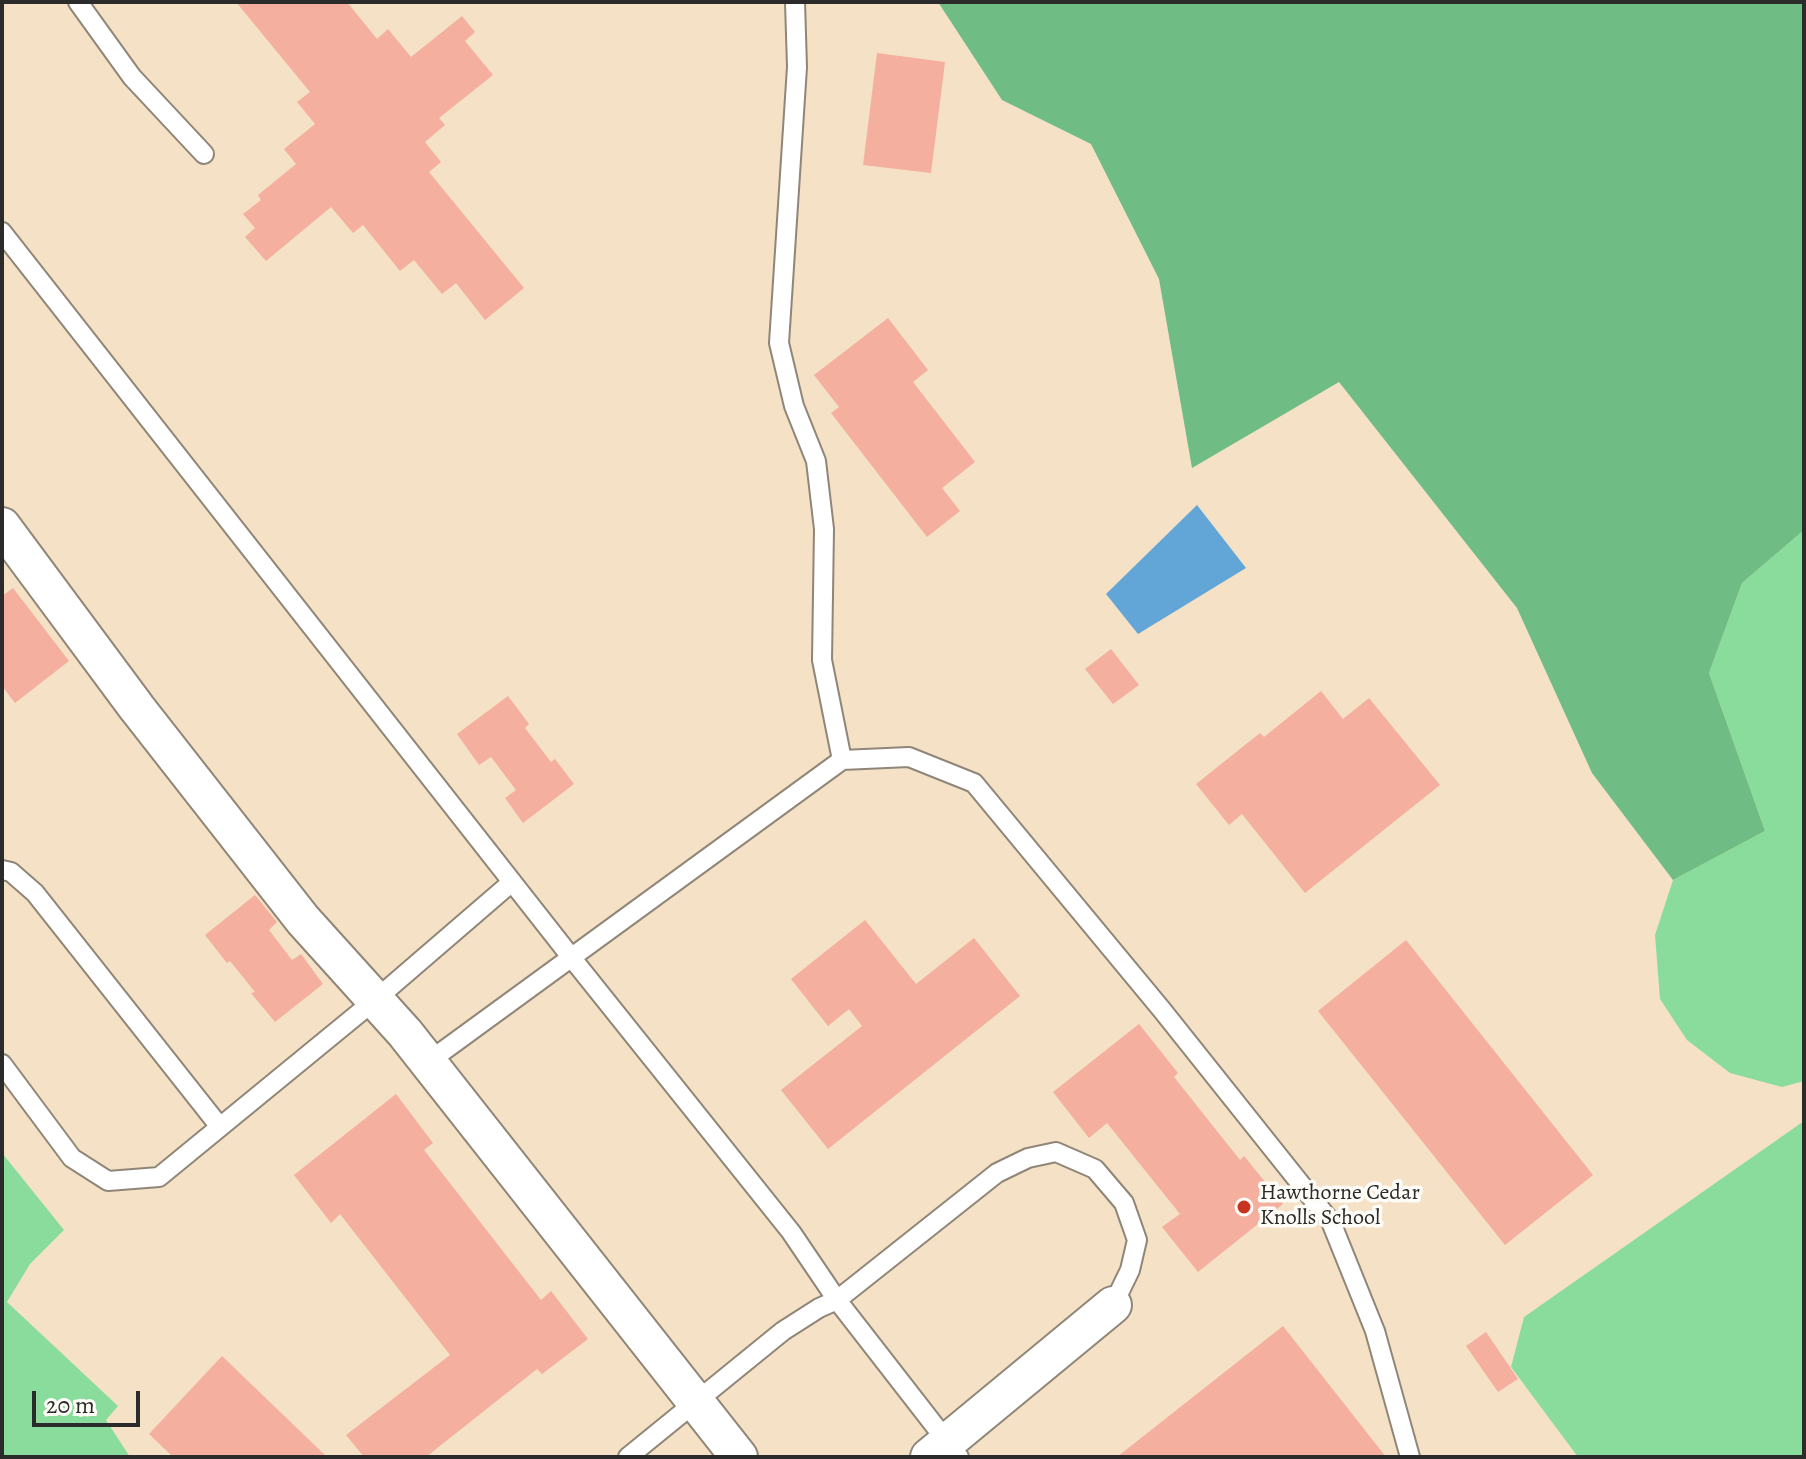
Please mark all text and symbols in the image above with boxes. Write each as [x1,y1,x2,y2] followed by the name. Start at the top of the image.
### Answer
[1260,1181,1420,1232] place label: Hawthorne Cedar Knolls School
[1235,1198,1253,1216] marker: Hawthorne Cedar Knolls School
[36,1375,144,1425] scale bar
[46,1389,95,1421] text: 20 m

